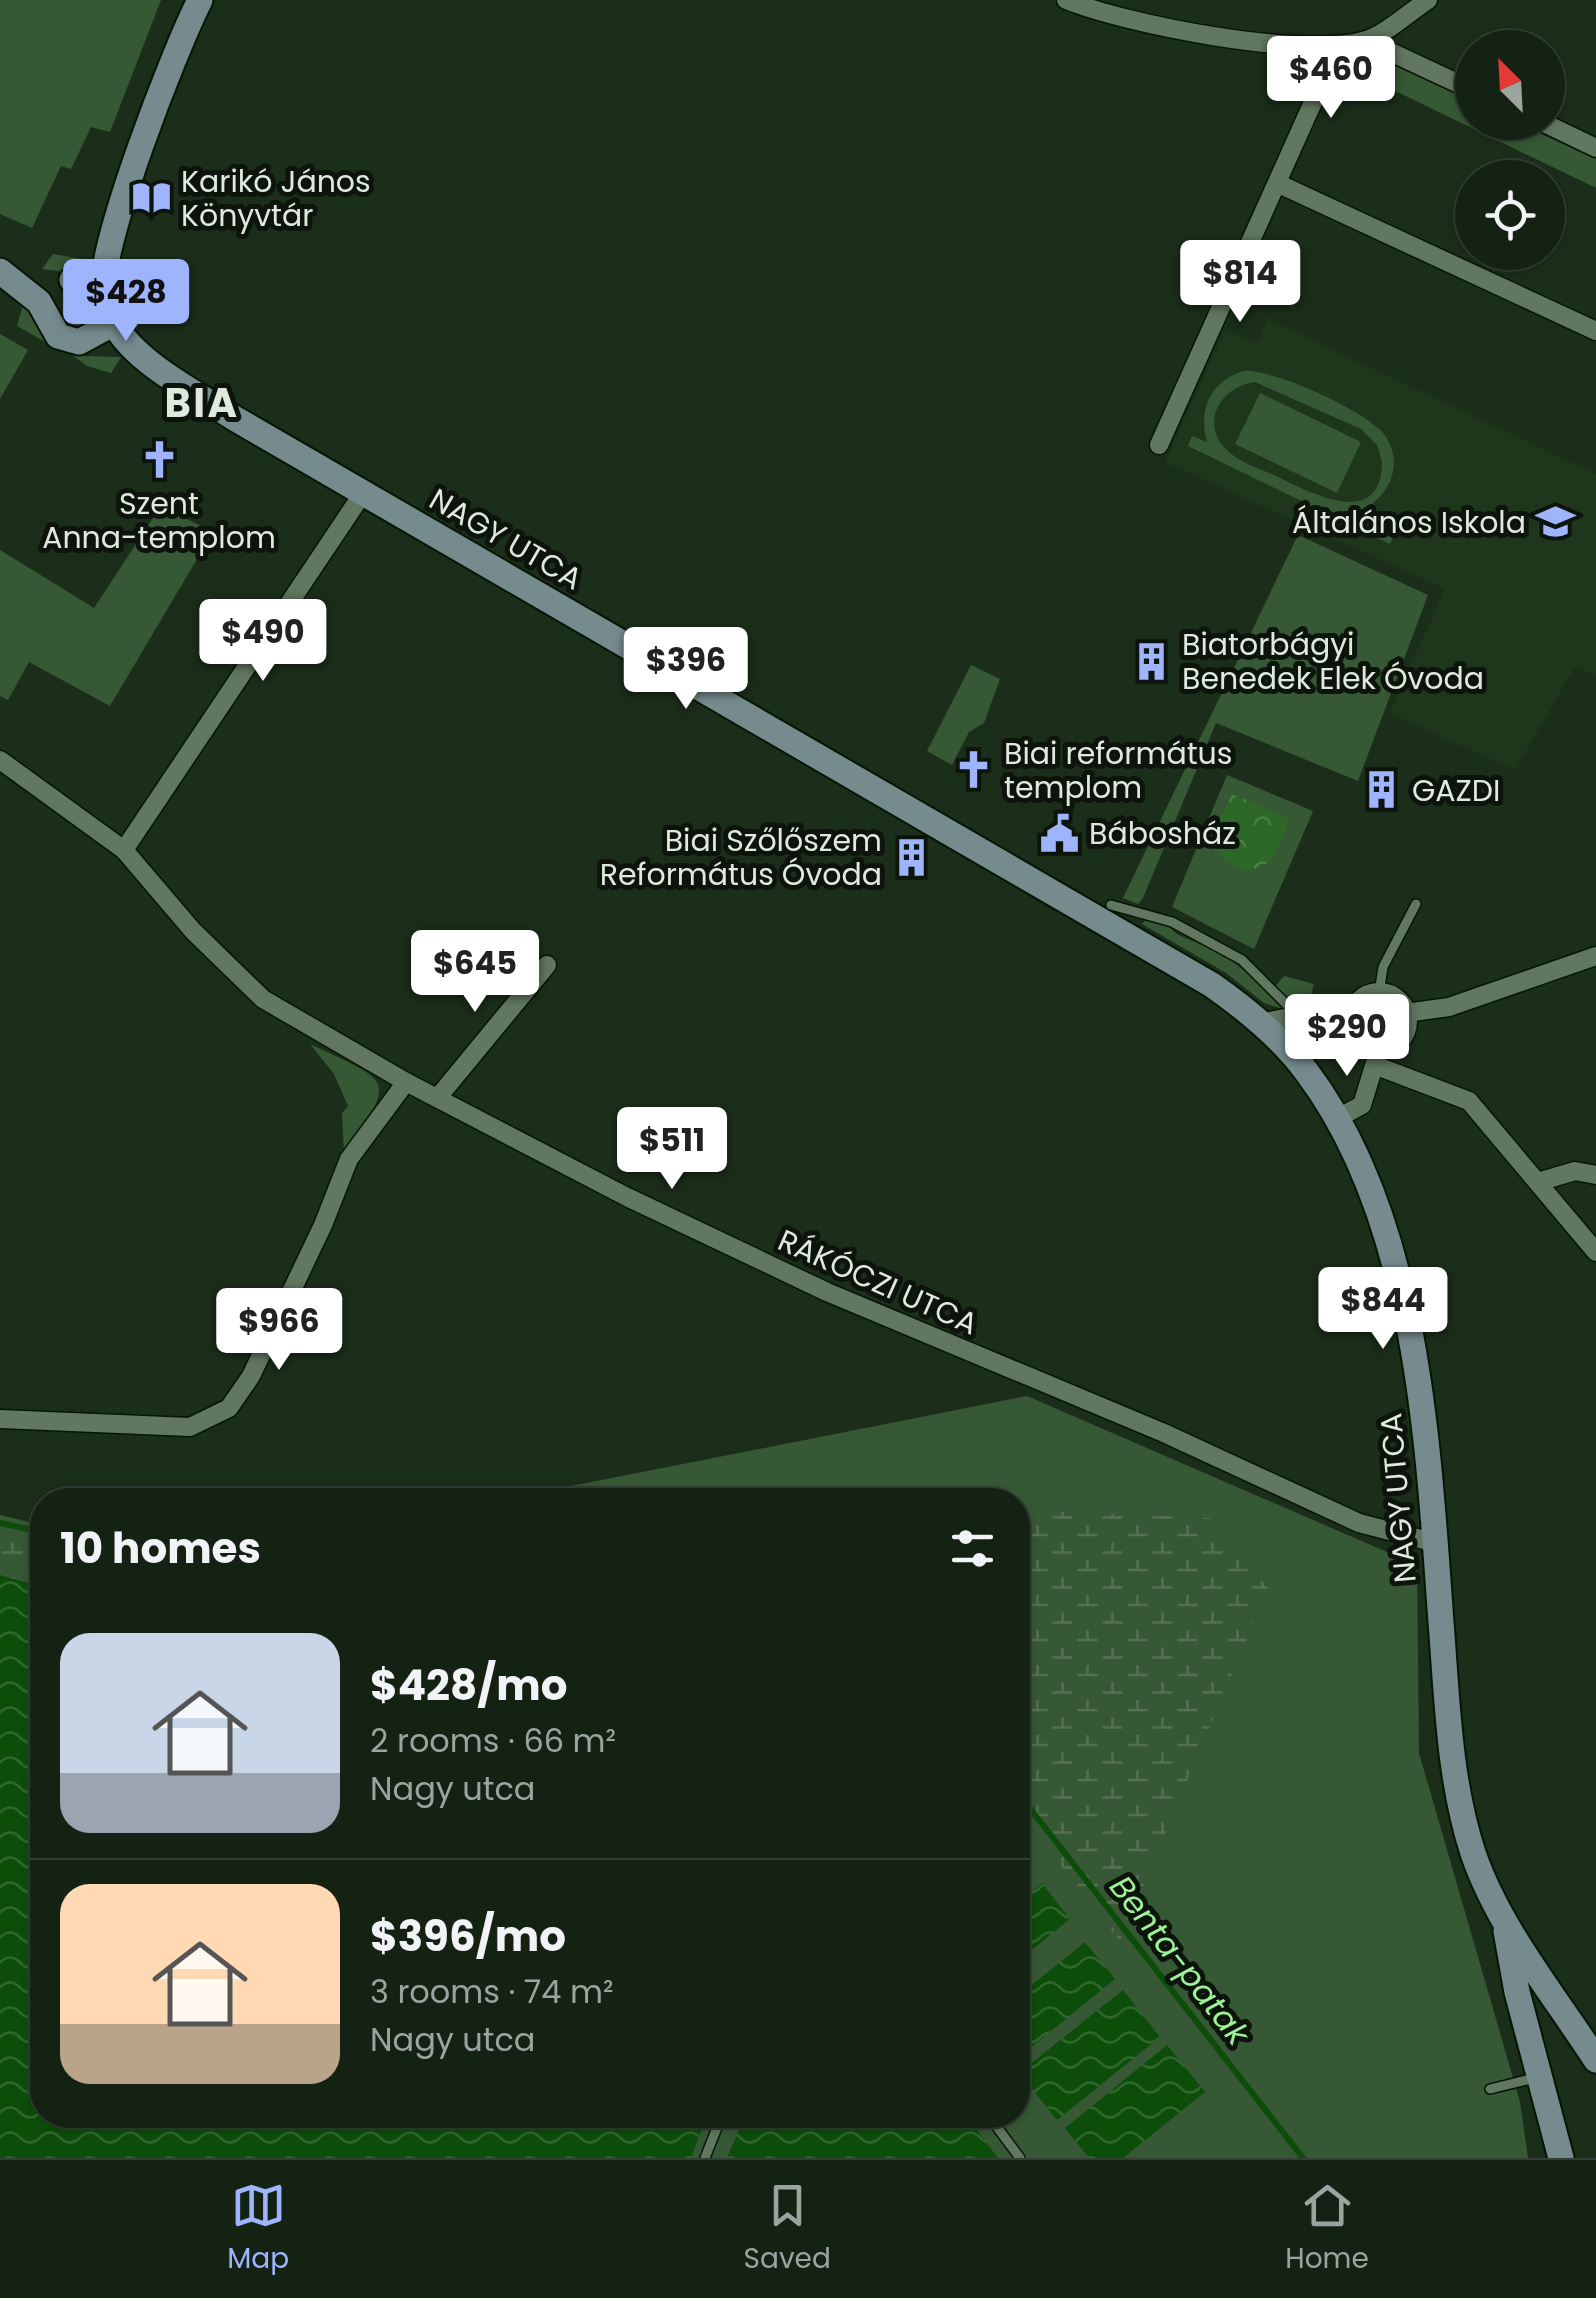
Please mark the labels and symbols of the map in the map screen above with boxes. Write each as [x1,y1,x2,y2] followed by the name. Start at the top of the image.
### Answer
[1455,30,1565,140] north arrow
[1272,36,1390,121] pin: $460
[181,160,371,237] place label: Karikó János Könyvtár
[130,177,172,219] library icon: Karikó János Könyvtár
[1181,240,1299,325] pin: $814
[67,259,185,344] pin: $428
[164,375,240,431] district label: BIA
[138,438,180,480] church icon: Szent Anna-templom
[422,478,590,600] street label: NAGY UTCA
[42,482,276,559] place label: Szent Anna-templom
[1292,501,1526,544] place label: Általános Iskola
[1535,501,1577,543] school or university icon: Általános Iskola
[204,599,322,684] pin: $490
[1182,623,1484,700] place label: Biatorbágyi Benedek Elek Óvoda
[627,627,745,712] pin: $396
[1131,640,1173,682] building icon: Biatorbágyi Benedek Elek Óvoda
[1004,732,1232,809] place label: Biai református templom
[953,749,995,791] church icon: Biai református templom
[1361,769,1403,811] building icon: GAZDI
[1412,769,1500,812] place label: GAZDI
[1038,812,1080,854] public building icon: Bábosház
[1089,812,1236,855] place label: Bábosház
[600,819,882,896] place label: Biai Szőlőszem Református Óvoda
[891,836,933,878] building icon: Biai Szőlőszem Református Óvoda
[416,930,534,1015] pin: $645
[1288,994,1406,1079] pin: $290
[613,1107,731,1192] pin: $511
[771,1219,985,1345] street label: RÁKÓCZI UTCA
[1324,1267,1442,1352] pin: $844
[220,1288,338,1373] pin: $966
[1369,1411,1427,1585] street label: NAGY UTCA
[1100,1866,1261,2055] water label: Benta-patak

